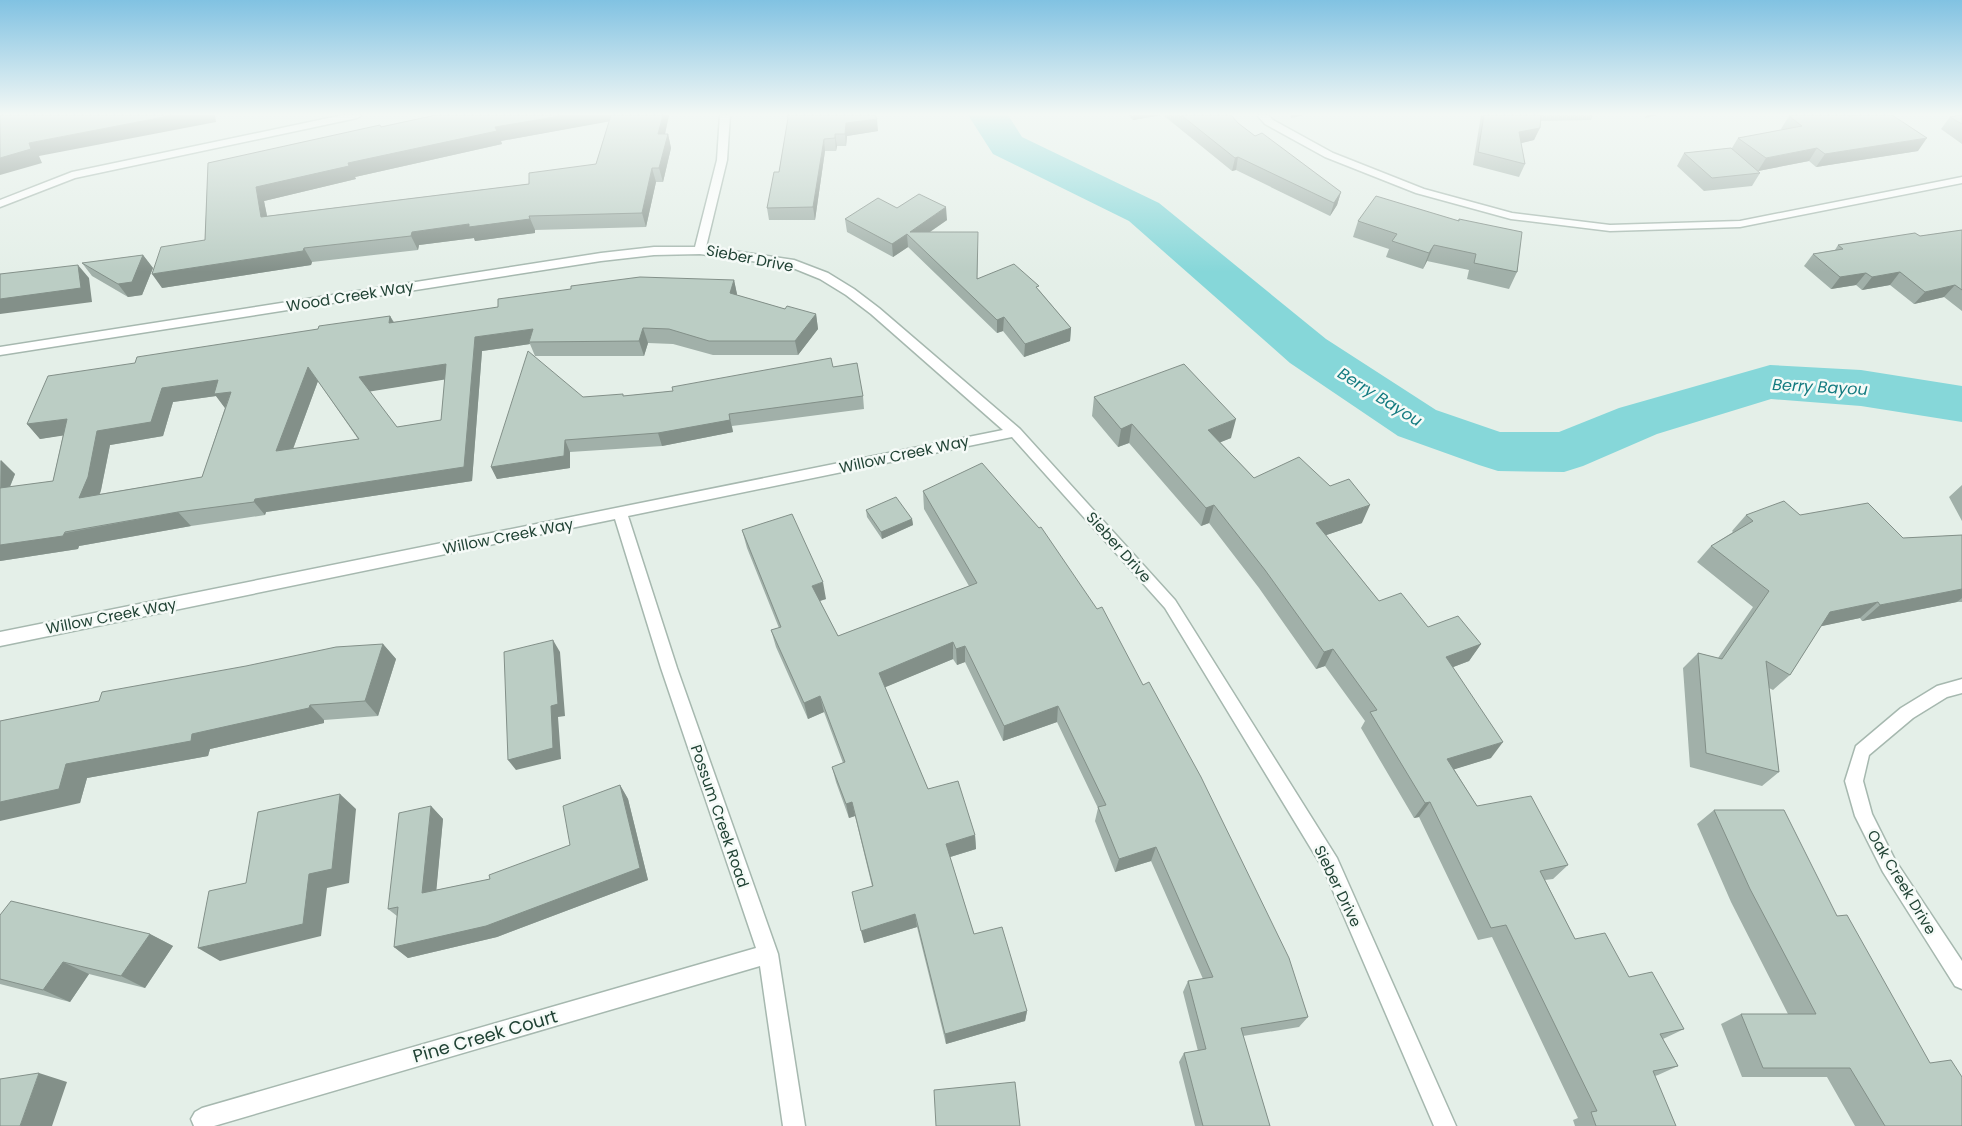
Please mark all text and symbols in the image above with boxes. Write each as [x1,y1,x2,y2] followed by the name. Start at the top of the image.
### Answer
[705,239,795,277] street label: Sieber Drive
[285,275,416,316] street label: Wood Creek Way
[1333,362,1427,432] water label: Berry Bayou
[1772,373,1868,401] water label: Berry Bayou
[837,430,971,478] street label: Willow Creek Way
[1082,507,1156,587] street label: Sieber Drive
[441,513,575,559] street label: Willow Creek Way
[44,593,178,639] street label: Willow Creek Way
[686,742,754,890] street label: Possum Creek Road
[1862,826,1942,938] street label: Oak Creek Drive
[1309,842,1367,930] street label: Sieber Drive
[410,1003,560,1069] street label: Pine Creek Court

